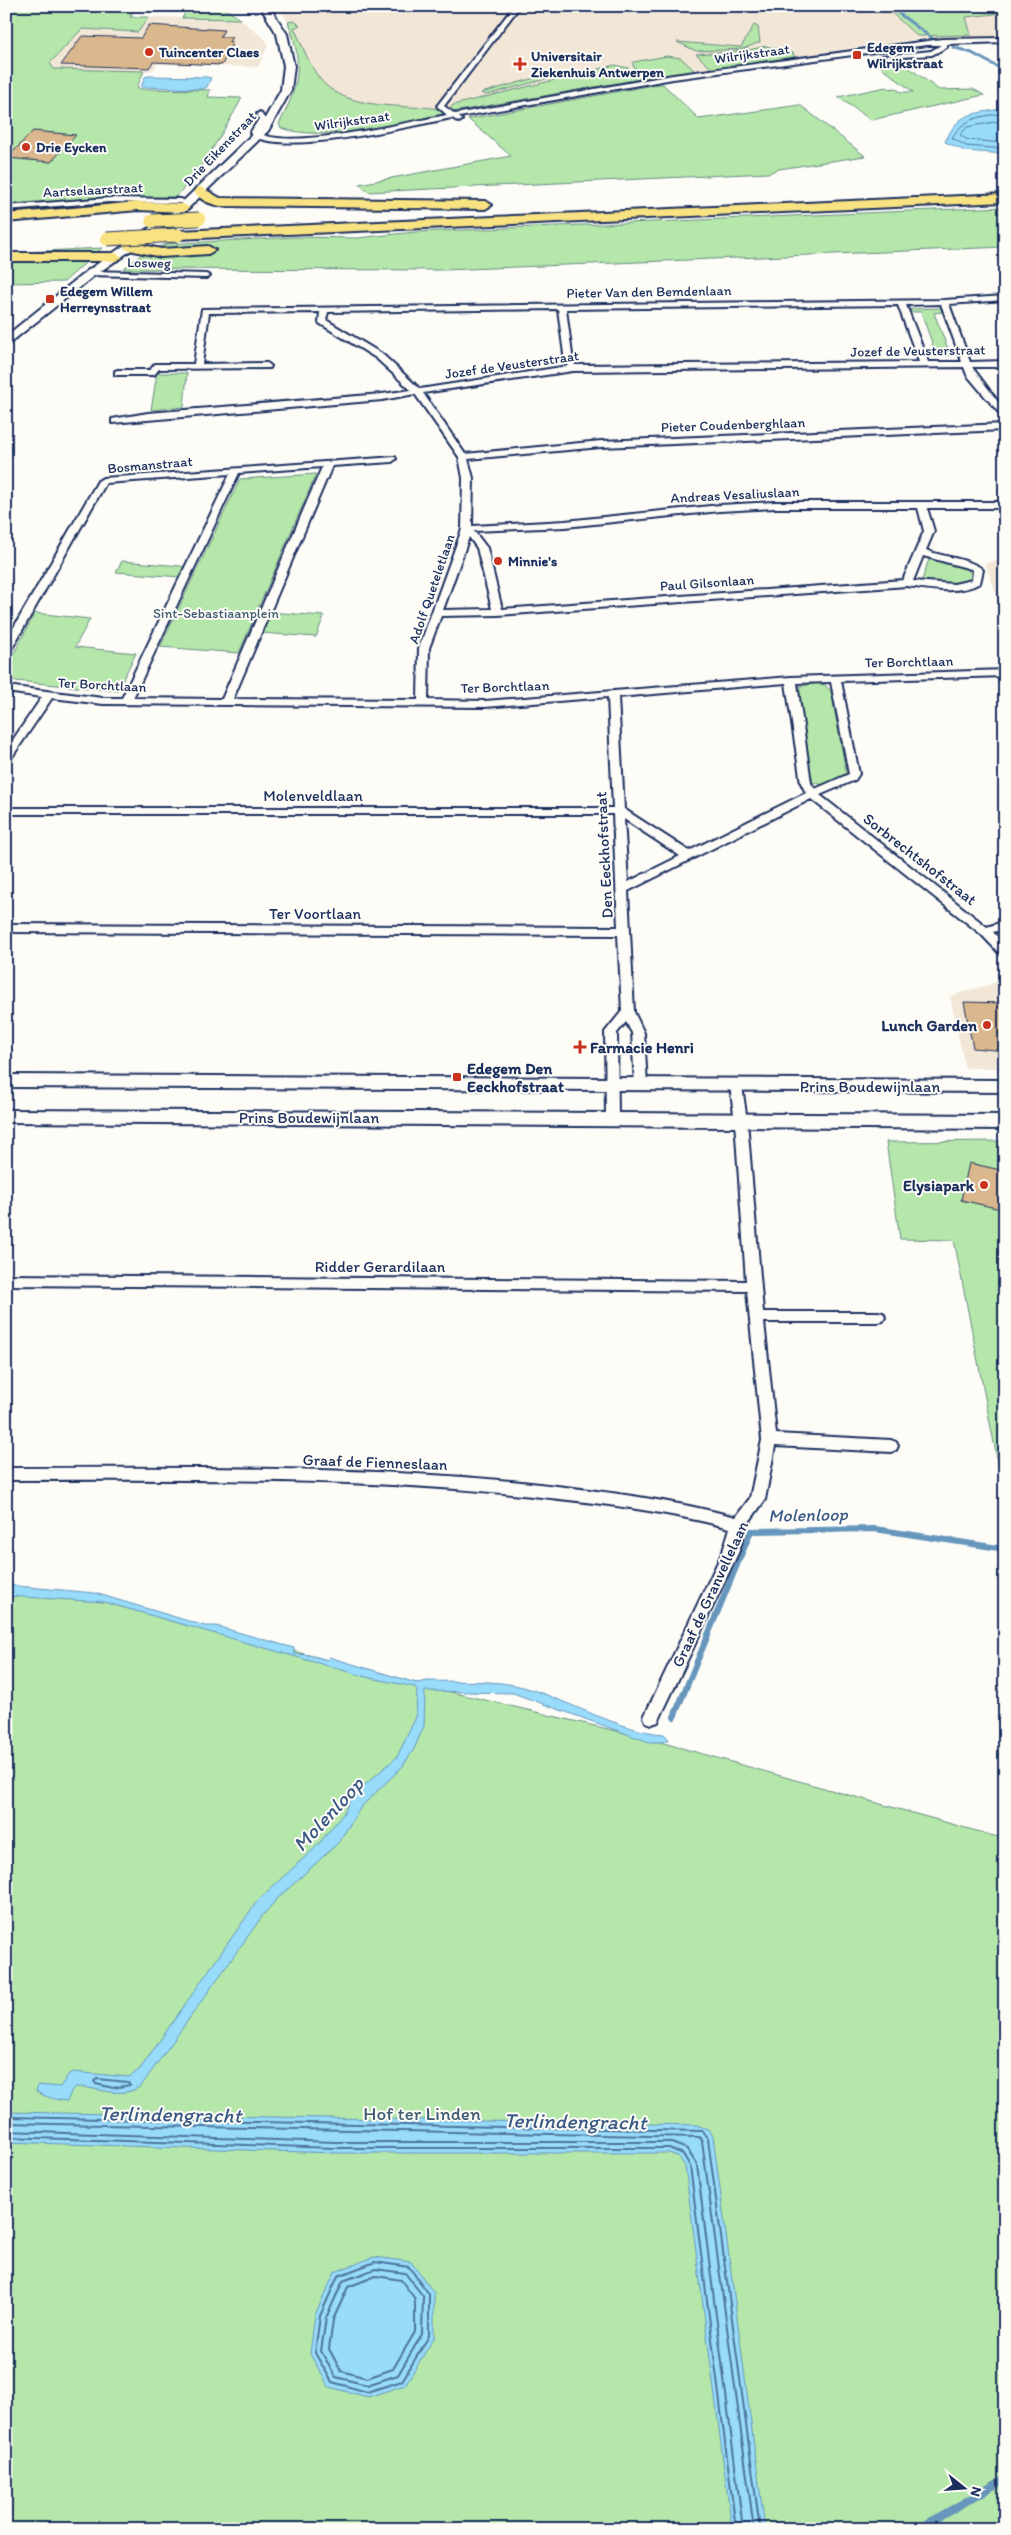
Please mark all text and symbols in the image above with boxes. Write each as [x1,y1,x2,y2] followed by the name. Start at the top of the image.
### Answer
[867,39,944,72] place label: Edegem Wilrijkstraat
[713,40,791,68] street label: Wilrijkstraat
[158,44,259,61] place label: Tuincenter Claes
[143,46,155,58] marker: Tuincenter Claes
[531,48,664,81] place label: Universitair Ziekenhuis Antwerpen
[851,49,863,61] marker: Edegem Wilrijkstraat
[513,57,527,71] marker: Universitair Ziekenhuis Antwerpen
[313,107,391,135] street label: Wilrijkstraat
[180,108,260,190] street label: Drie Eikenstraat
[36,139,107,156] place label: Drie Eycken
[20,141,32,153] marker: Drie Eycken
[43,179,143,201] street label: Aartselaarstraat
[127,254,172,272] street label: Losweg
[566,282,732,302] street label: Pieter Van den Bemdenlaan
[60,283,153,316] place label: Edegem Willem Herreynsstraat
[44,293,56,305] marker: Edegem Willem Herreynsstraat
[850,341,986,361] street label: Jozef de Veusterstraat
[444,347,580,383] street label: Jozef de Veusterstraat
[660,414,806,436] street label: Pieter Coudenberghlaan
[107,453,193,477] street label: Bosmanstraat
[670,483,800,507] street label: Andreas Vesaliuslaan
[405,532,459,646] street label: Adolf Queteletlaan
[508,553,557,570] place label: Minnie's
[492,555,504,567] marker: Minnie's
[659,571,755,595] street label: Paul Gilsonlaan
[153,605,279,622] park label: Sint-Sebastiaanplein
[864,653,954,671] street label: Ter Borchtlaan
[57,674,147,696] street label: Ter Borchtlaan
[460,677,550,697] street label: Ter Borchtlaan
[263,786,363,805] street label: Molenveldlaan
[591,791,617,919] street label: Den Eeckhofstraat
[860,809,980,909] street label: Sorbrechtshofstraat
[269,904,361,923] street label: Ter Voortlaan
[881,1016,978,1035] place label: Lunch Garden
[981,1019,993,1031] marker: Lunch Garden
[590,1038,694,1057] place label: Farmacie Henri
[574,1041,586,1053] marker: Farmacie Henri
[467,1059,564,1096] place label: Edegem Den Eeckhofstraat
[451,1071,463,1083] marker: Edegem Den Eeckhofstraat
[800,1077,940,1096] street label: Prins Boudewijnlaan
[239,1108,379,1127] street label: Prins Boudewijnlaan
[903,1176,975,1196] place label: Elysiapark
[978,1179,990,1191] marker: Elysiapark
[315,1257,446,1276] street label: Ridder Gerardilaan
[302,1450,448,1474] street label: Graaf de Fienneslaan
[768,1503,849,1527] water label: Molenloop
[668,1518,752,1670] street label: Graaf de Granvellelaan
[287,1771,369,1856] water label: Molenloop
[98,2100,244,2128] water label: Terlindengracht
[363,2102,481,2125] park label: Hof ter Linden
[503,2107,649,2135] water label: Terlindengracht
[938,2462,988,2512] north arrow
[966,2485,985,2499] text: N

